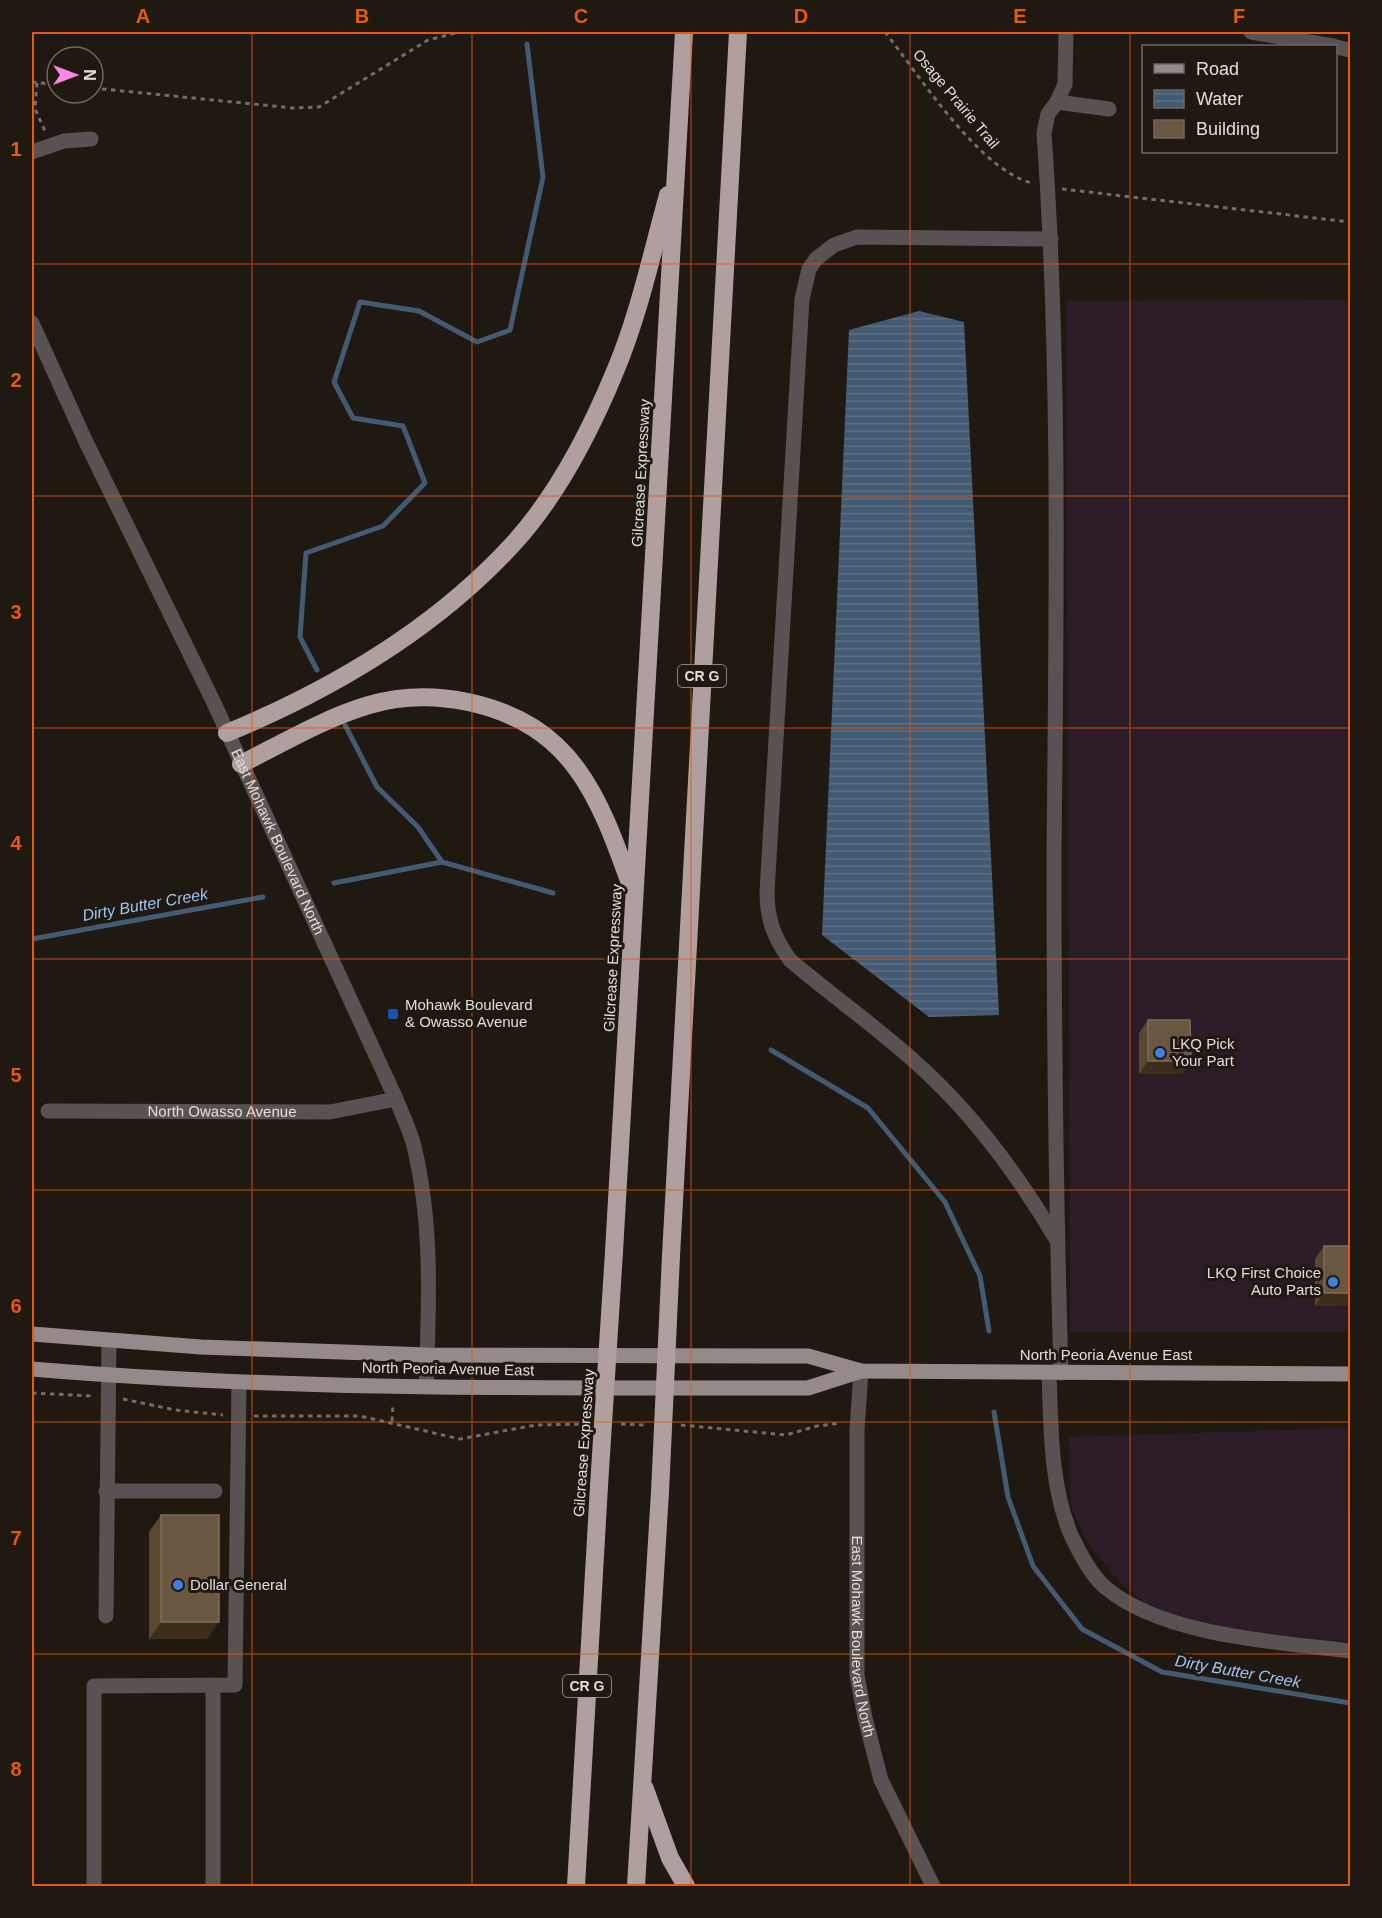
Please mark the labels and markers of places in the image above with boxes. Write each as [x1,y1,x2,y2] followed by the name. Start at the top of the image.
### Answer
[405,996,533,1030] place label: Mohawk Boulevard & Owasso Avenue
[386,1007,400,1021] marker: Mohawk Boulevard & Owasso Avenue
[1172,1035,1235,1069] place label: LKQ Pick Your Part
[1153,1046,1167,1060] marker: LKQ Pick Your Part
[1207,1264,1321,1298] place label: LKQ First Choice Auto Parts
[1326,1275,1340,1289] marker: LKQ First Choice Auto Parts
[190,1576,287,1593] place label: Dollar General
[171,1578,185,1592] marker: Dollar General

